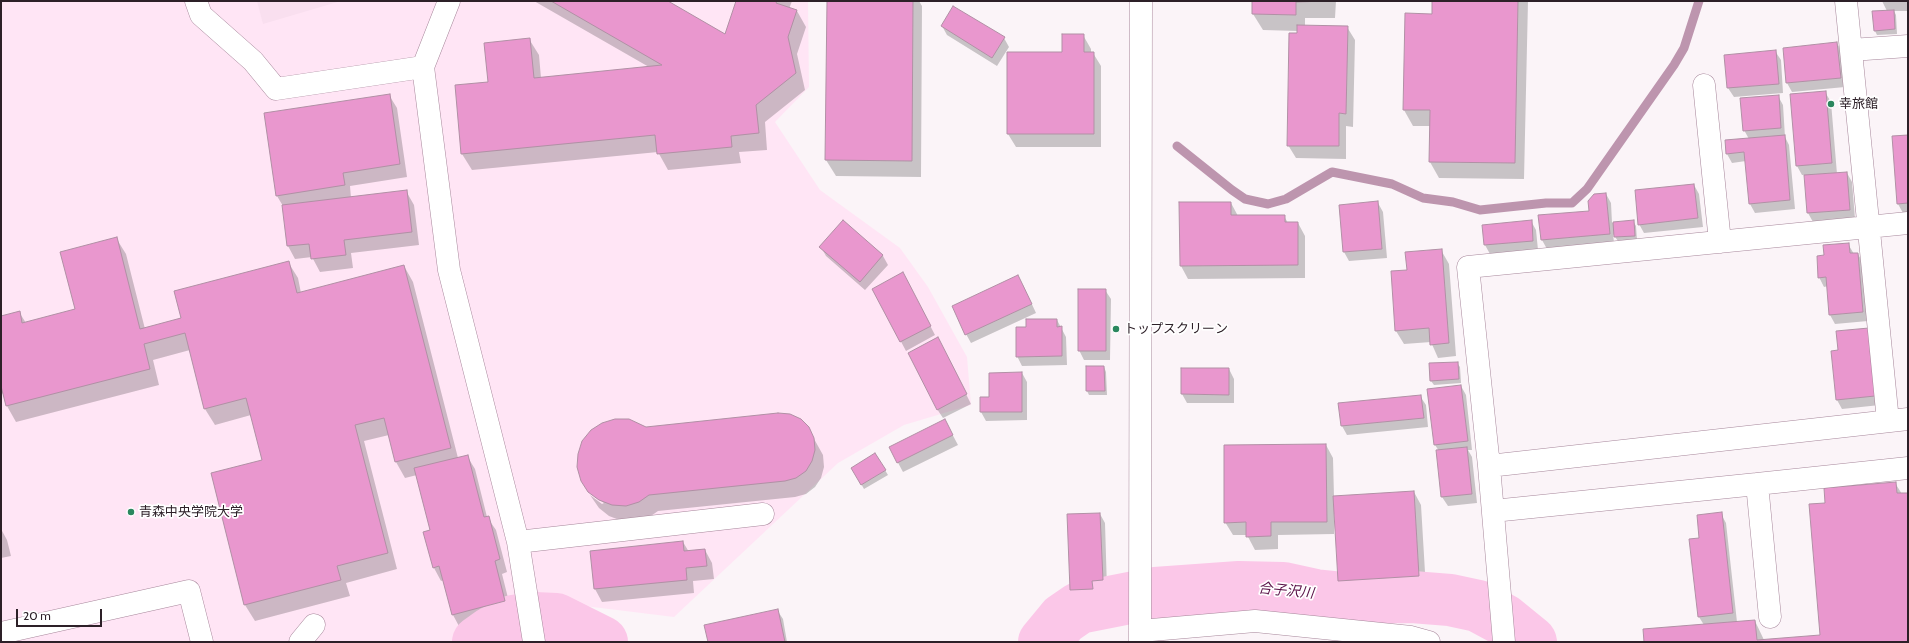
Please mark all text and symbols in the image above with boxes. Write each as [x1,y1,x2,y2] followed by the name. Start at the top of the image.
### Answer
[1839,96,1878,112] place label: 幸旅館
[1826,99,1836,109] marker: 幸旅館
[1124,321,1228,337] place label: トップスクリーン
[1111,324,1121,334] marker: トップスクリーン
[139,504,243,520] place label: 青森中央学院大学
[126,507,136,517] marker: 青森中央学院大学
[1257,580,1315,602] water label: 合子沢川
[18,601,104,627] scale bar
[23,608,51,623] text: 20 m

